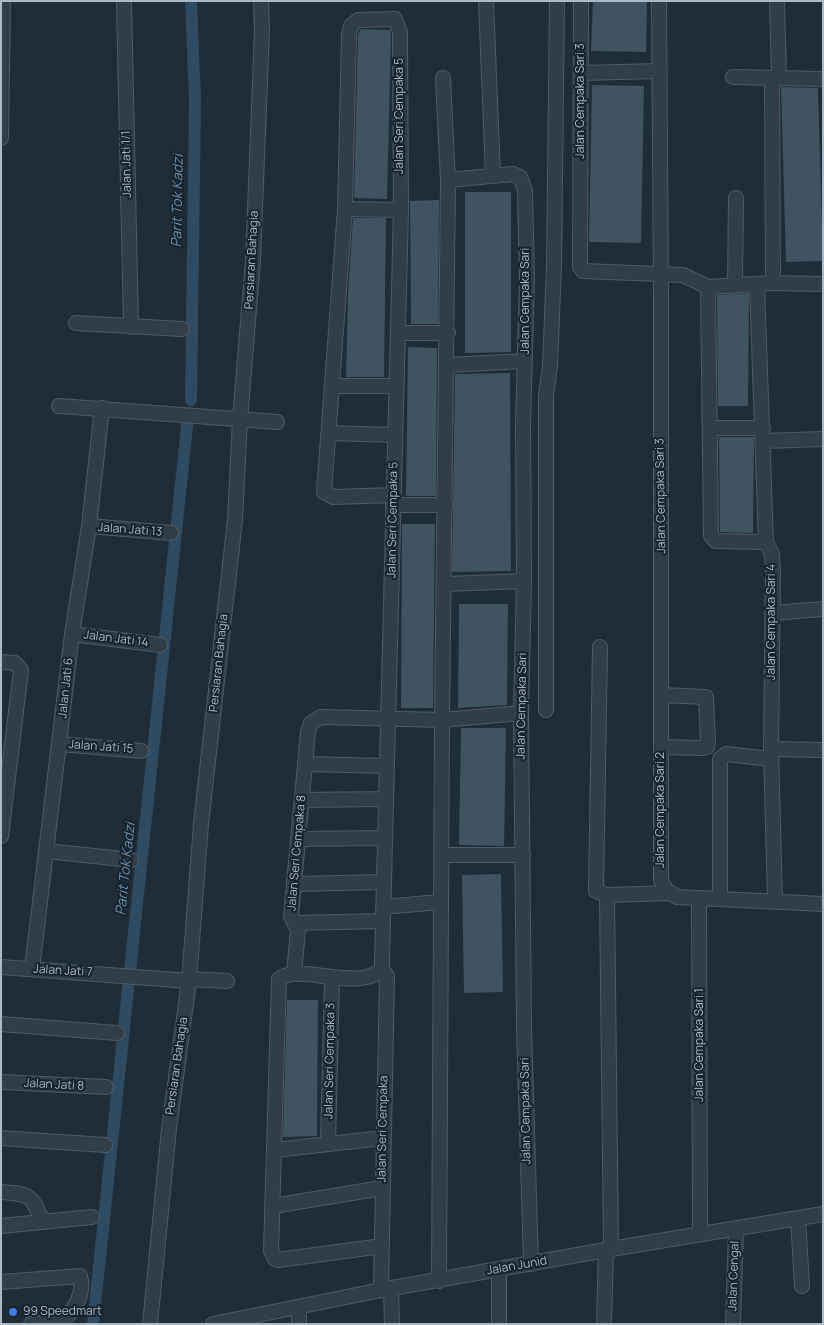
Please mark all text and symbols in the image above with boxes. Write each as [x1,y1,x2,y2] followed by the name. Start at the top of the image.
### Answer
[574,43,588,159] street label: Jalan Cempaka Sari 3
[393,58,407,174] street label: Jalan Seri Cempaka 5
[119,130,135,198] street label: Jalan Jati 1/1
[169,154,187,248] water label: Parit Tok Kadzi
[242,210,262,310] street label: Persiaran Bahagia
[519,248,533,354] street label: Jalan Cempaka Sari
[653,438,669,554] street label: Jalan Cempaka Sari 3
[385,462,401,578] street label: Jalan Seri Cempaka 5
[97,521,163,539] street label: Jalan Jati 13
[765,564,779,680] street label: Jalan Cempaka Sari 4
[207,613,231,713] street label: Persiaran Bahagia
[83,628,149,650] street label: Jalan Jati 14
[514,652,530,760] street label: Jalan Cempaka Sari
[56,657,76,719] street label: Jalan Jati 6
[68,738,134,756] street label: Jalan Jati 15
[654,752,668,868] street label: Jalan Cempaka Sari 2
[285,794,309,912] street label: Jalan Seri Cempaka 8
[113,822,139,916] water label: Parit Tok Kadzi
[33,962,93,980] street label: Jalan Jati 7
[693,988,707,1102] street label: Jalan Cempaka Sari 1
[322,1003,338,1119] street label: Jalan Seri Cempaka 3
[163,1016,191,1116] street label: Persiaran Bahagia
[518,1057,534,1165] street label: Jalan Cempaka Sari
[375,1075,391,1183] street label: Jalan Seri Cempaka
[23,1076,85,1094] street label: Jalan Jati 8
[726,1241,742,1311] street label: Jalan Cengal
[486,1254,548,1278] street label: Jalan Junid
[23,1305,102,1319] place label: 99 Speedmart
[7,1306,19,1318] marker: 99 Speedmart

